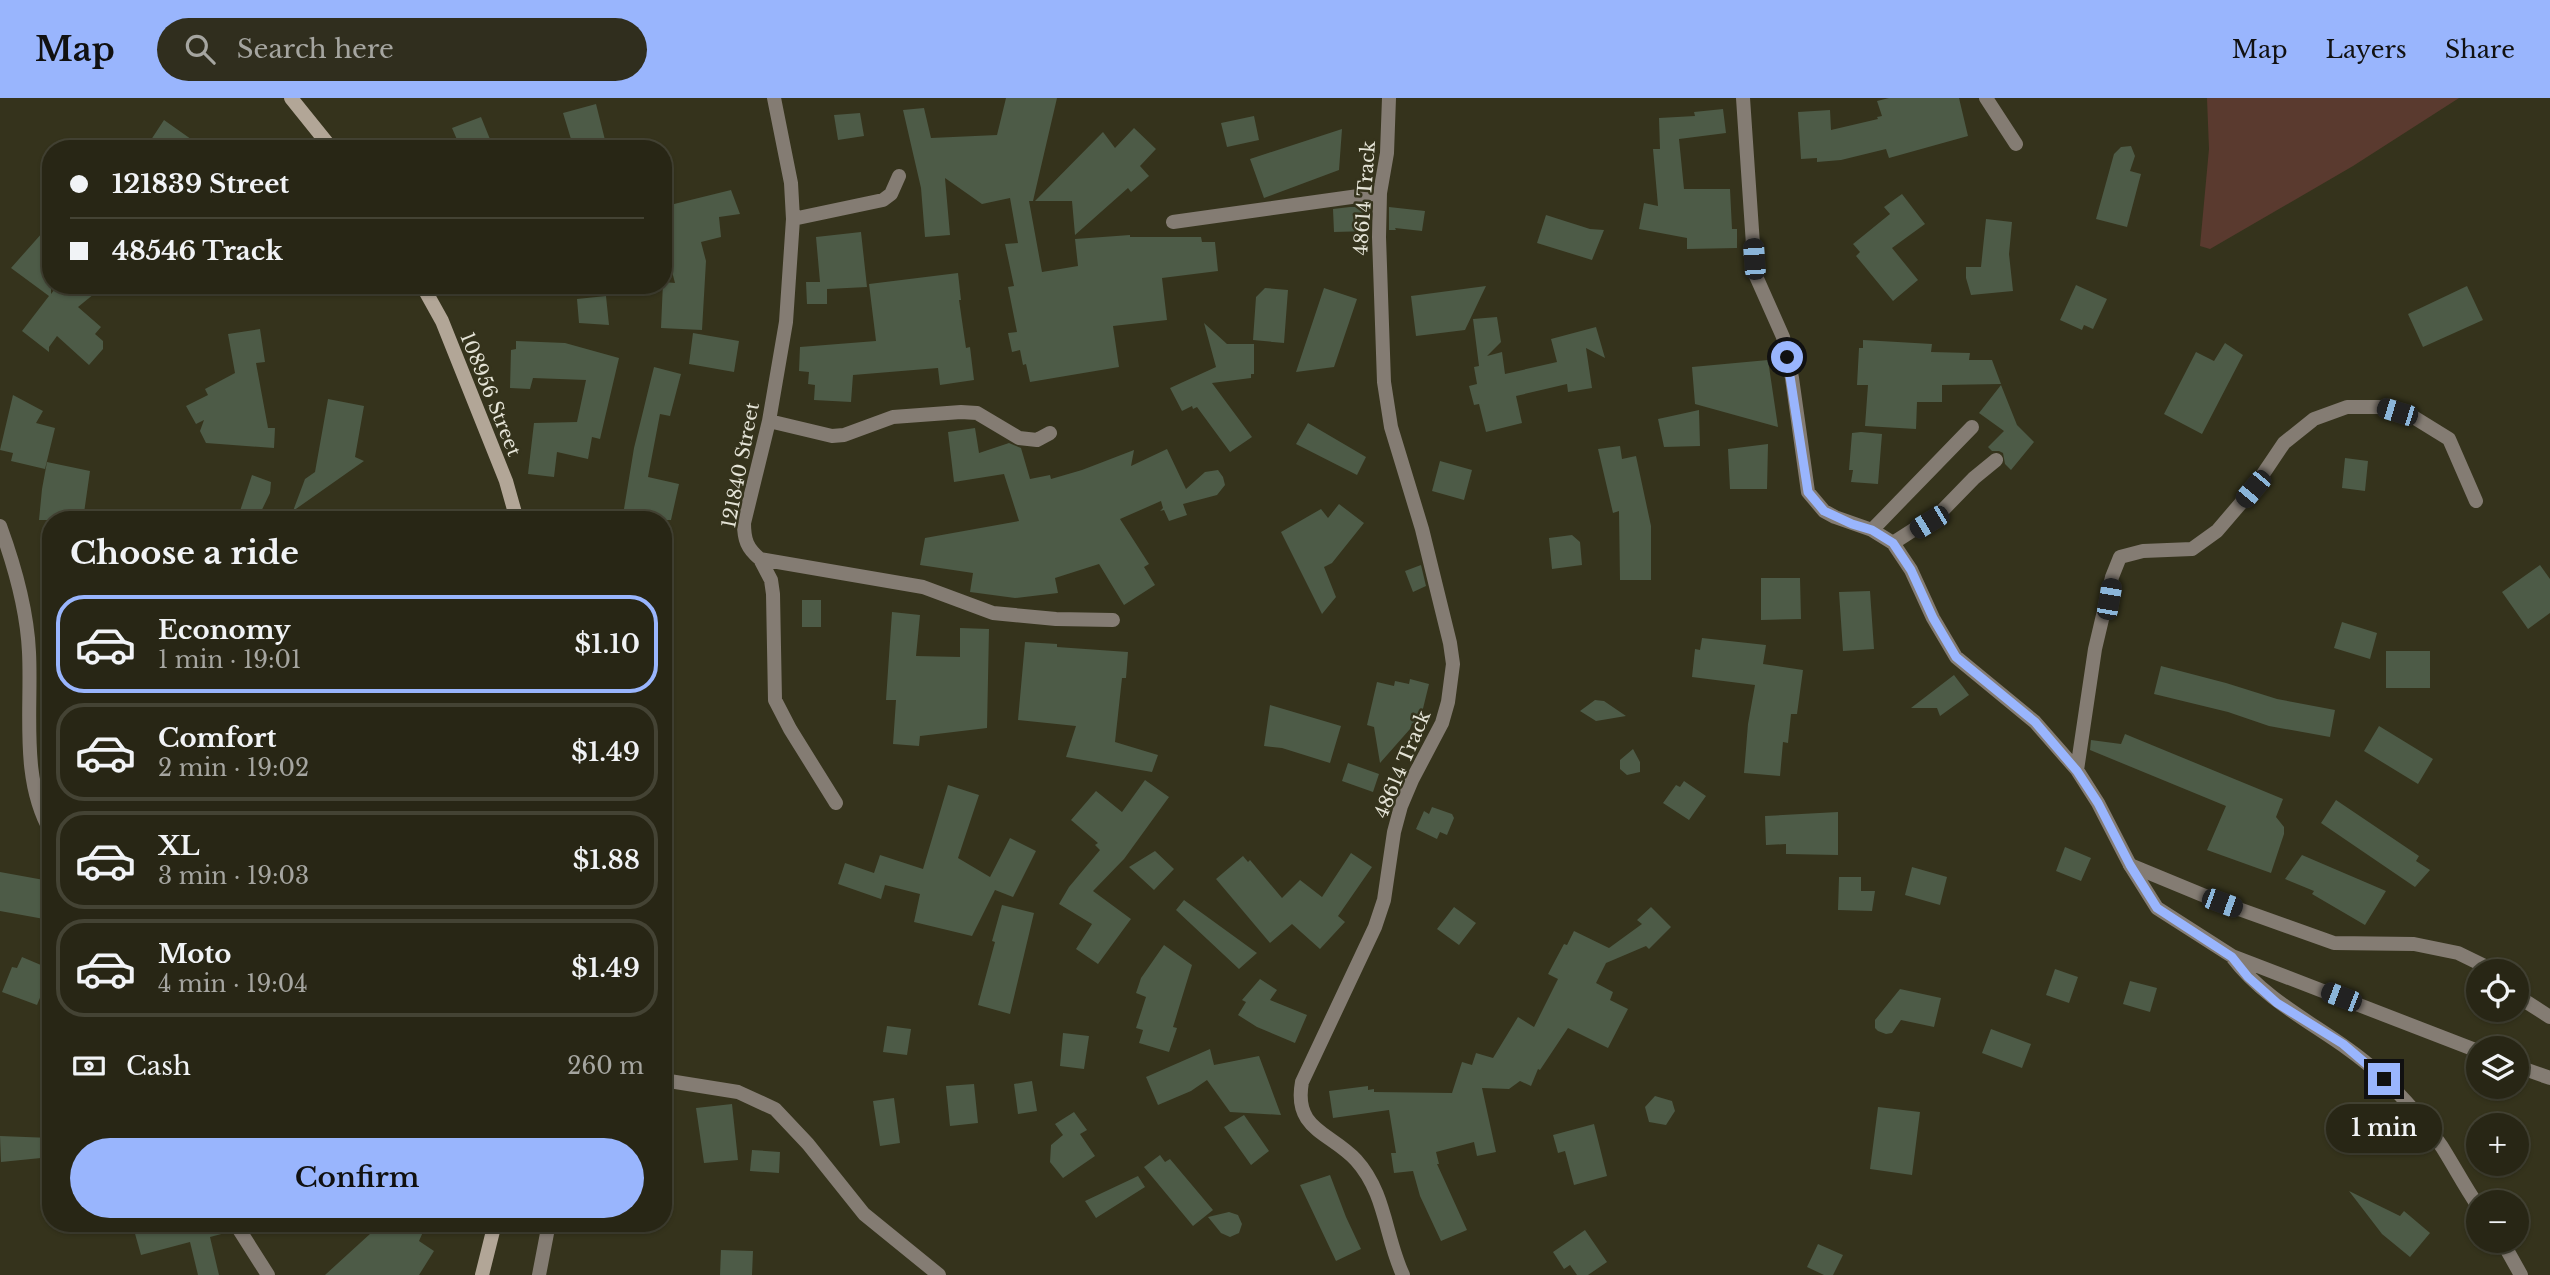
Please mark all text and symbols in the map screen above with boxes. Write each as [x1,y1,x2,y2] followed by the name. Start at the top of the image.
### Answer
[157,18,647,81] search box
[35,29,115,70] text: Map
[181,30,219,68] icon: search
[237,33,394,65] text: Search here
[2232,35,2288,64] text: Map
[2326,35,2407,64] text: Layers
[2445,35,2515,64] text: Share
[1349,140,1380,256] street label: 48614 Track
[112,168,289,200] text: 121839 Street
[112,235,283,267] text: 48546 Track
[1743,237,1766,281] car
[455,329,526,460] street label: 108956 Street
[1771,341,1803,373] route start
[2374,396,2421,428] car
[717,400,764,530] street label: 121840 Street
[2232,466,2275,512] car
[1906,502,1953,542] car
[70,533,299,573] text: Choose a ride
[2096,576,2123,622] car
[74,613,137,676] icon: car
[158,614,291,646] text: Economy
[575,628,640,660] text: $1.10
[158,646,301,674] text: 1 min · 19:01
[1369,707,1436,821] street label: 48614 Track
[74,721,137,784] icon: car
[158,722,276,754] text: Comfort
[571,736,640,768] text: $1.49
[158,754,309,782] text: 2 min · 19:02
[74,829,137,892] icon: car
[158,830,200,862] text: XL
[573,844,640,876] text: $1.88
[158,862,309,890] text: 3 min · 19:03
[2199,886,2246,920] car
[74,937,137,1000] icon: car
[158,938,231,970] text: Moto
[571,952,640,984] text: $1.49
[2466,959,2529,1253] map controls
[2466,959,2529,1022] button: locate
[158,970,308,998] text: 4 min · 19:04
[2318,980,2365,1014] car
[2466,1036,2529,1099] button: layers
[70,1047,108,1085] icon: cash
[126,1050,191,1082] text: Cash
[567,1052,644,1080] text: 260 m
[2368,1063,2400,1095] route end
[2326,1104,2442,1152] callout: 1 min
[2466,1113,2529,1176] button: +
[2351,1114,2417,1142] text: 1 min
[70,1138,644,1218] button: Confirm
[2466,1190,2529,1253] button: −

